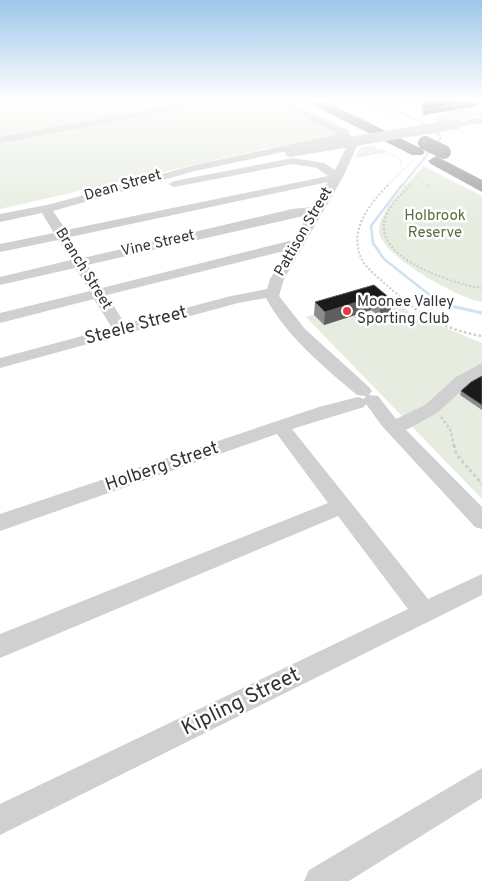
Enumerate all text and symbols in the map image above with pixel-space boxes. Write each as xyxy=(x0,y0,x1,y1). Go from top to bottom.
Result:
street label: Dean Street xyxy=(82,166,164,206)
street label: Pattison Street xyxy=(271,184,337,280)
park label: Holbrook Reserve xyxy=(404,207,466,243)
street label: Branch Street xyxy=(50,225,116,313)
street label: Vine Street xyxy=(119,226,197,262)
place label: Moonee Valley Sporting Club xyxy=(357,293,454,329)
street label: Steele Street xyxy=(82,301,190,351)
marker: Moonee Valley Sporting Club xyxy=(341,305,353,317)
street label: Holberg Street xyxy=(102,437,222,497)
street label: Kipling Street xyxy=(177,662,305,742)

